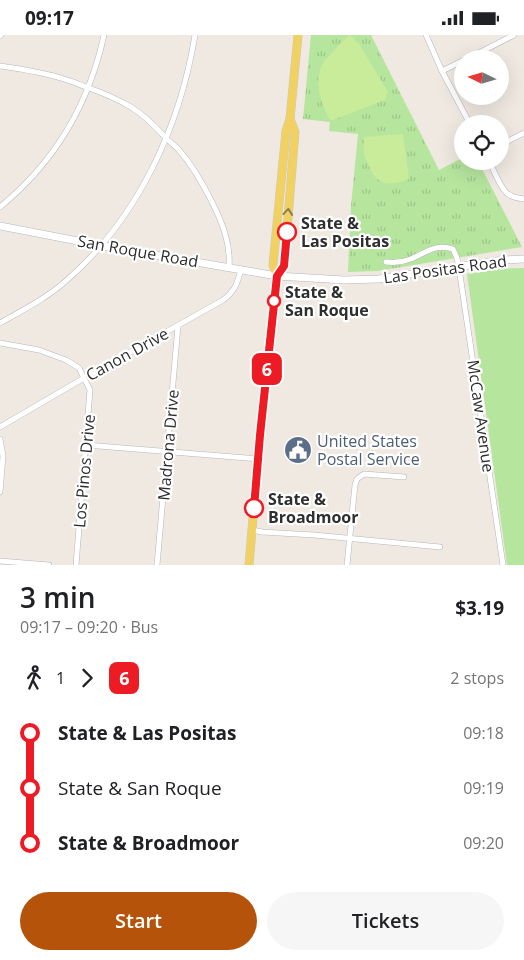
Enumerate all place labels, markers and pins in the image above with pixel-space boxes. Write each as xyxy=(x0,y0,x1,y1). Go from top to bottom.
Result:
place label: State & Las Positas xyxy=(301,212,389,252)
marker: State & Las Positas xyxy=(277,222,297,242)
place label: State & San Roque xyxy=(285,281,369,321)
marker: State & San Roque xyxy=(267,294,281,308)
place label: United States Postal Service xyxy=(317,430,420,470)
public building icon: United States Postal Service xyxy=(283,435,313,465)
place label: State & Broadmoor xyxy=(268,488,359,528)
marker: State & Broadmoor xyxy=(244,498,264,518)

